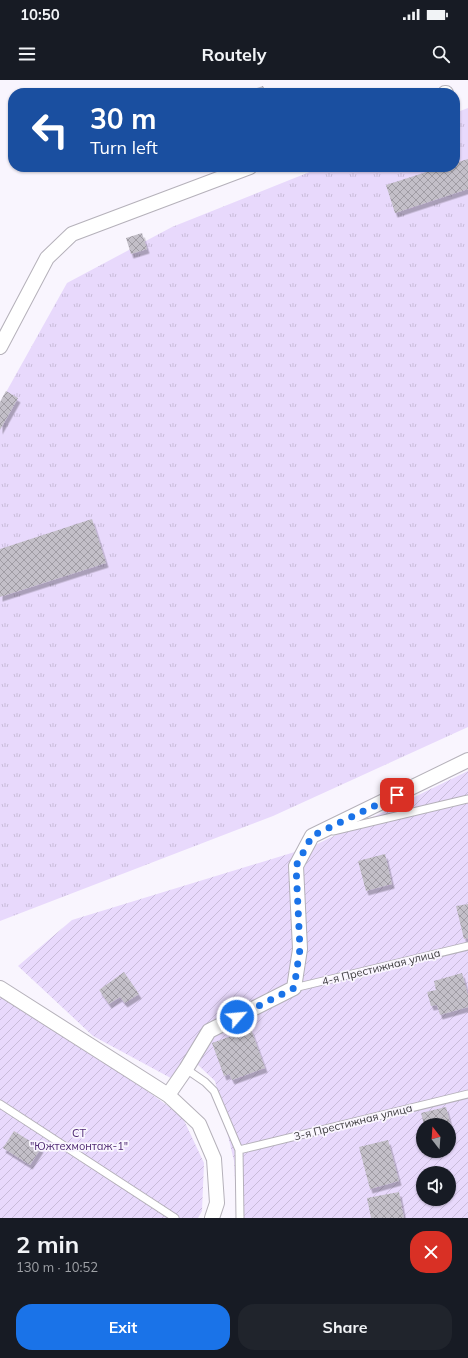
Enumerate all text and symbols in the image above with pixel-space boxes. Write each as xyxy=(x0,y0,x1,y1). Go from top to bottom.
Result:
text: 10:50 xyxy=(20,5,60,24)
icon: menu xyxy=(16,43,38,65)
text: Routely xyxy=(202,43,266,66)
icon: search xyxy=(430,43,452,65)
text: 30 m xyxy=(90,101,156,136)
icon: left xyxy=(24,104,76,156)
text: Turn left xyxy=(90,136,158,159)
pin xyxy=(380,778,414,812)
icon: arrive xyxy=(386,784,408,806)
street label: 4-я Престижная улица xyxy=(320,945,442,989)
position arrow xyxy=(216,996,258,1038)
street label: 3-я Престижная улица xyxy=(292,1100,414,1144)
north arrow xyxy=(416,1118,456,1158)
map controls xyxy=(416,1118,456,1206)
park label: СТ "Южтехмонтаж-1" xyxy=(30,1126,128,1153)
button: sound xyxy=(416,1166,456,1206)
text: 2 min xyxy=(16,1229,79,1259)
button: close xyxy=(410,1231,452,1273)
text: 130 m · 10:52 xyxy=(16,1259,98,1275)
button: Exit xyxy=(16,1304,230,1350)
button: Share xyxy=(238,1304,452,1350)

